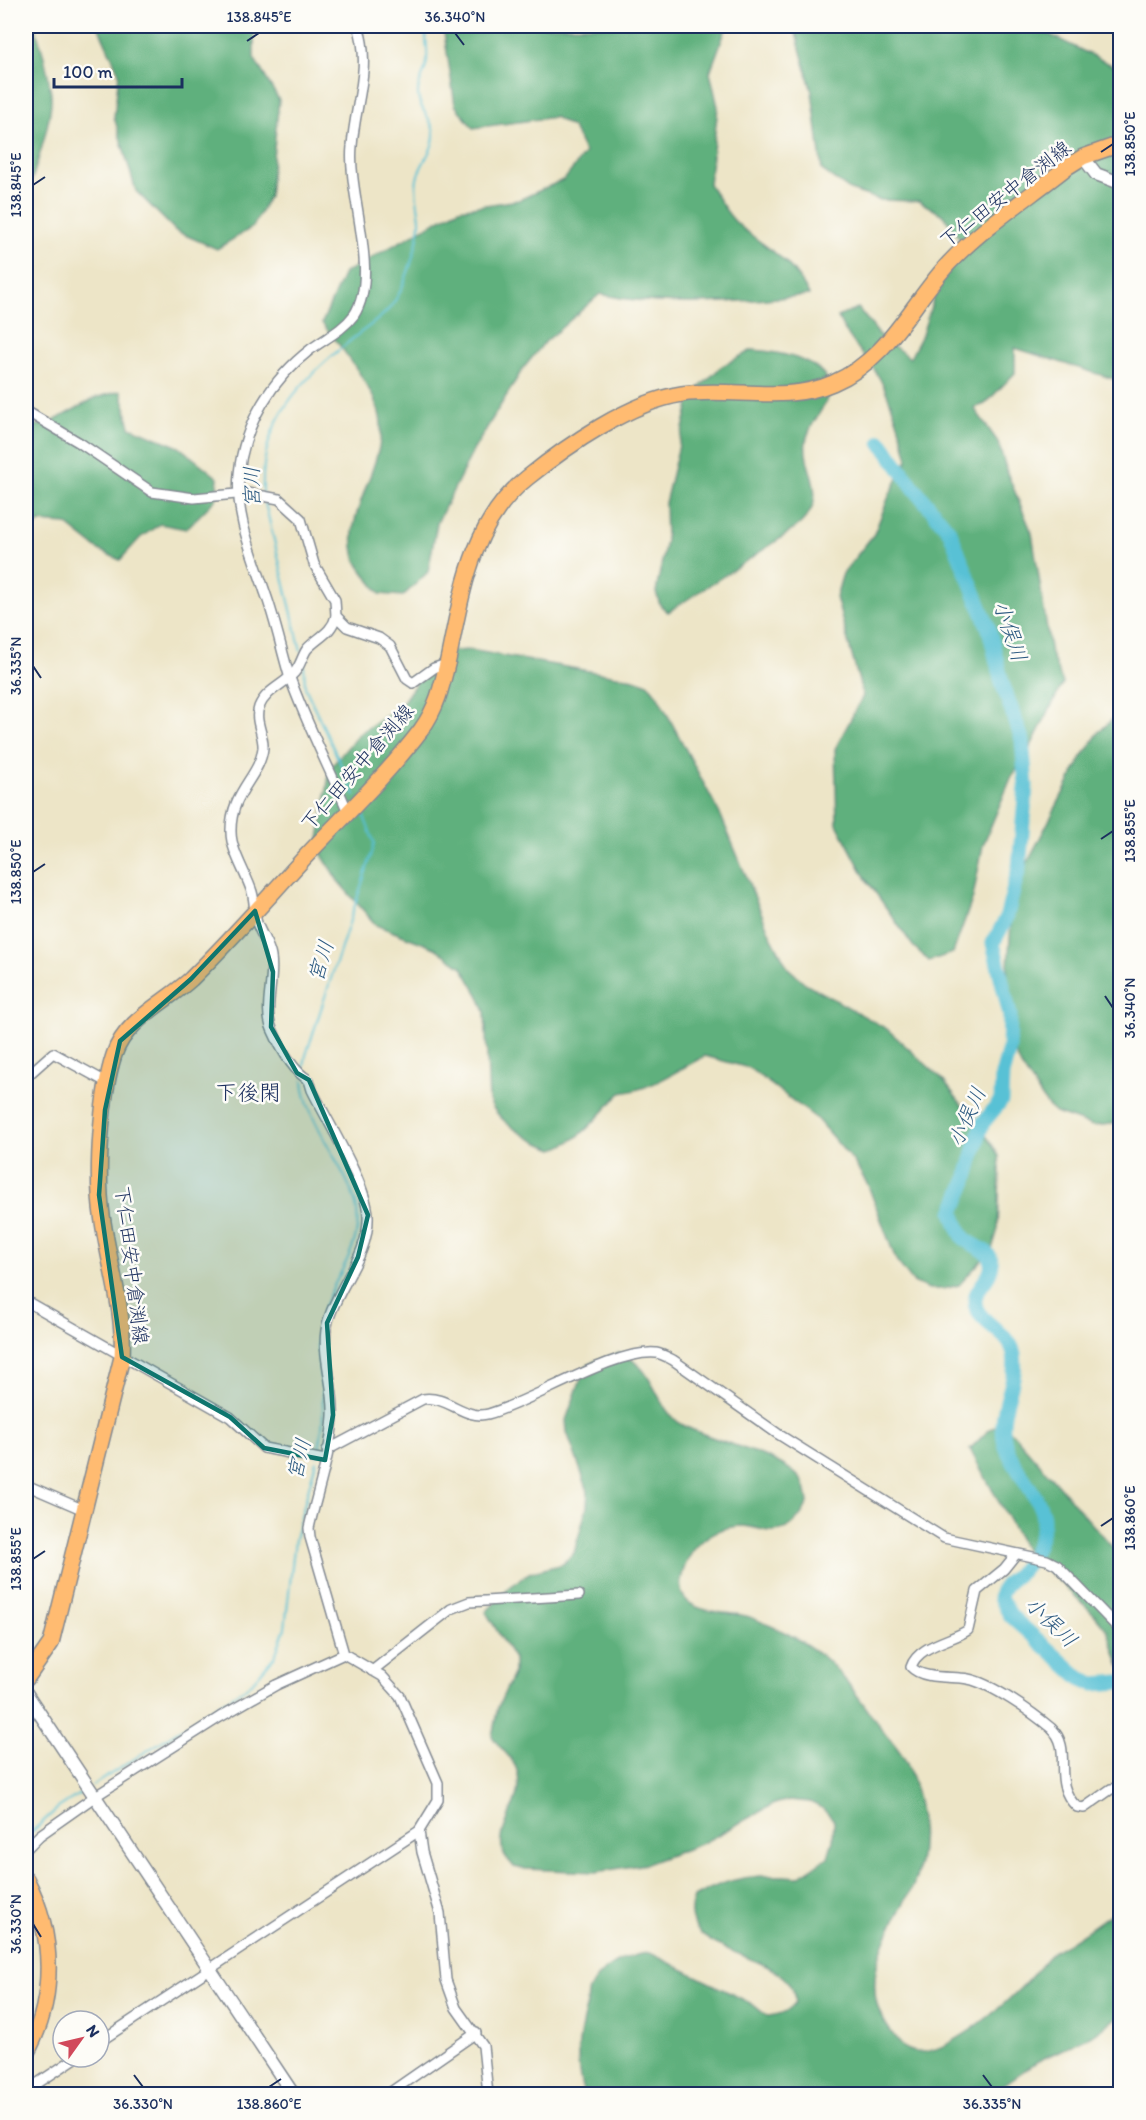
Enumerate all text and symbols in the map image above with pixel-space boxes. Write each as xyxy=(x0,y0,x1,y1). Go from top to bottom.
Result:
text: 138.845°E xyxy=(227,8,291,26)
text: 36.340°N xyxy=(425,8,485,26)
scale bar xyxy=(54,51,182,89)
text: 100 m xyxy=(63,61,113,83)
text: 138.850°E xyxy=(1121,111,1139,177)
street label: 下仁田安中倉渕線 xyxy=(935,135,1075,253)
text: 138.845°E xyxy=(7,153,25,217)
water label: 宮川 xyxy=(239,466,264,508)
water label: 小俣川 xyxy=(988,597,1033,665)
text: 36.335°N xyxy=(7,637,25,695)
street label: 下仁田安中倉渕線 xyxy=(295,699,419,835)
text: 138.855°E xyxy=(1121,799,1139,863)
text: 138.850°E xyxy=(7,839,25,905)
water label: 宮川 xyxy=(302,937,339,985)
text: 36.340°N xyxy=(1121,978,1139,1038)
district label: 下後閑 xyxy=(215,1079,281,1106)
water label: 小俣川 xyxy=(942,1083,991,1151)
street label: 下仁田安中倉渕線 xyxy=(110,1184,154,1346)
water label: 宮川 xyxy=(281,1435,316,1482)
text: 138.860°E xyxy=(1121,1485,1139,1551)
text: 138.855°E xyxy=(7,1527,25,1591)
water label: 小俣川 xyxy=(1020,1591,1083,1653)
text: 36.330°N xyxy=(7,1894,25,1954)
north arrow xyxy=(51,2009,111,2069)
text: N xyxy=(82,2021,104,2041)
text: 36.330°N xyxy=(113,2095,173,2113)
text: 138.860°E xyxy=(236,2095,302,2113)
text: 36.335°N xyxy=(963,2095,1021,2113)

